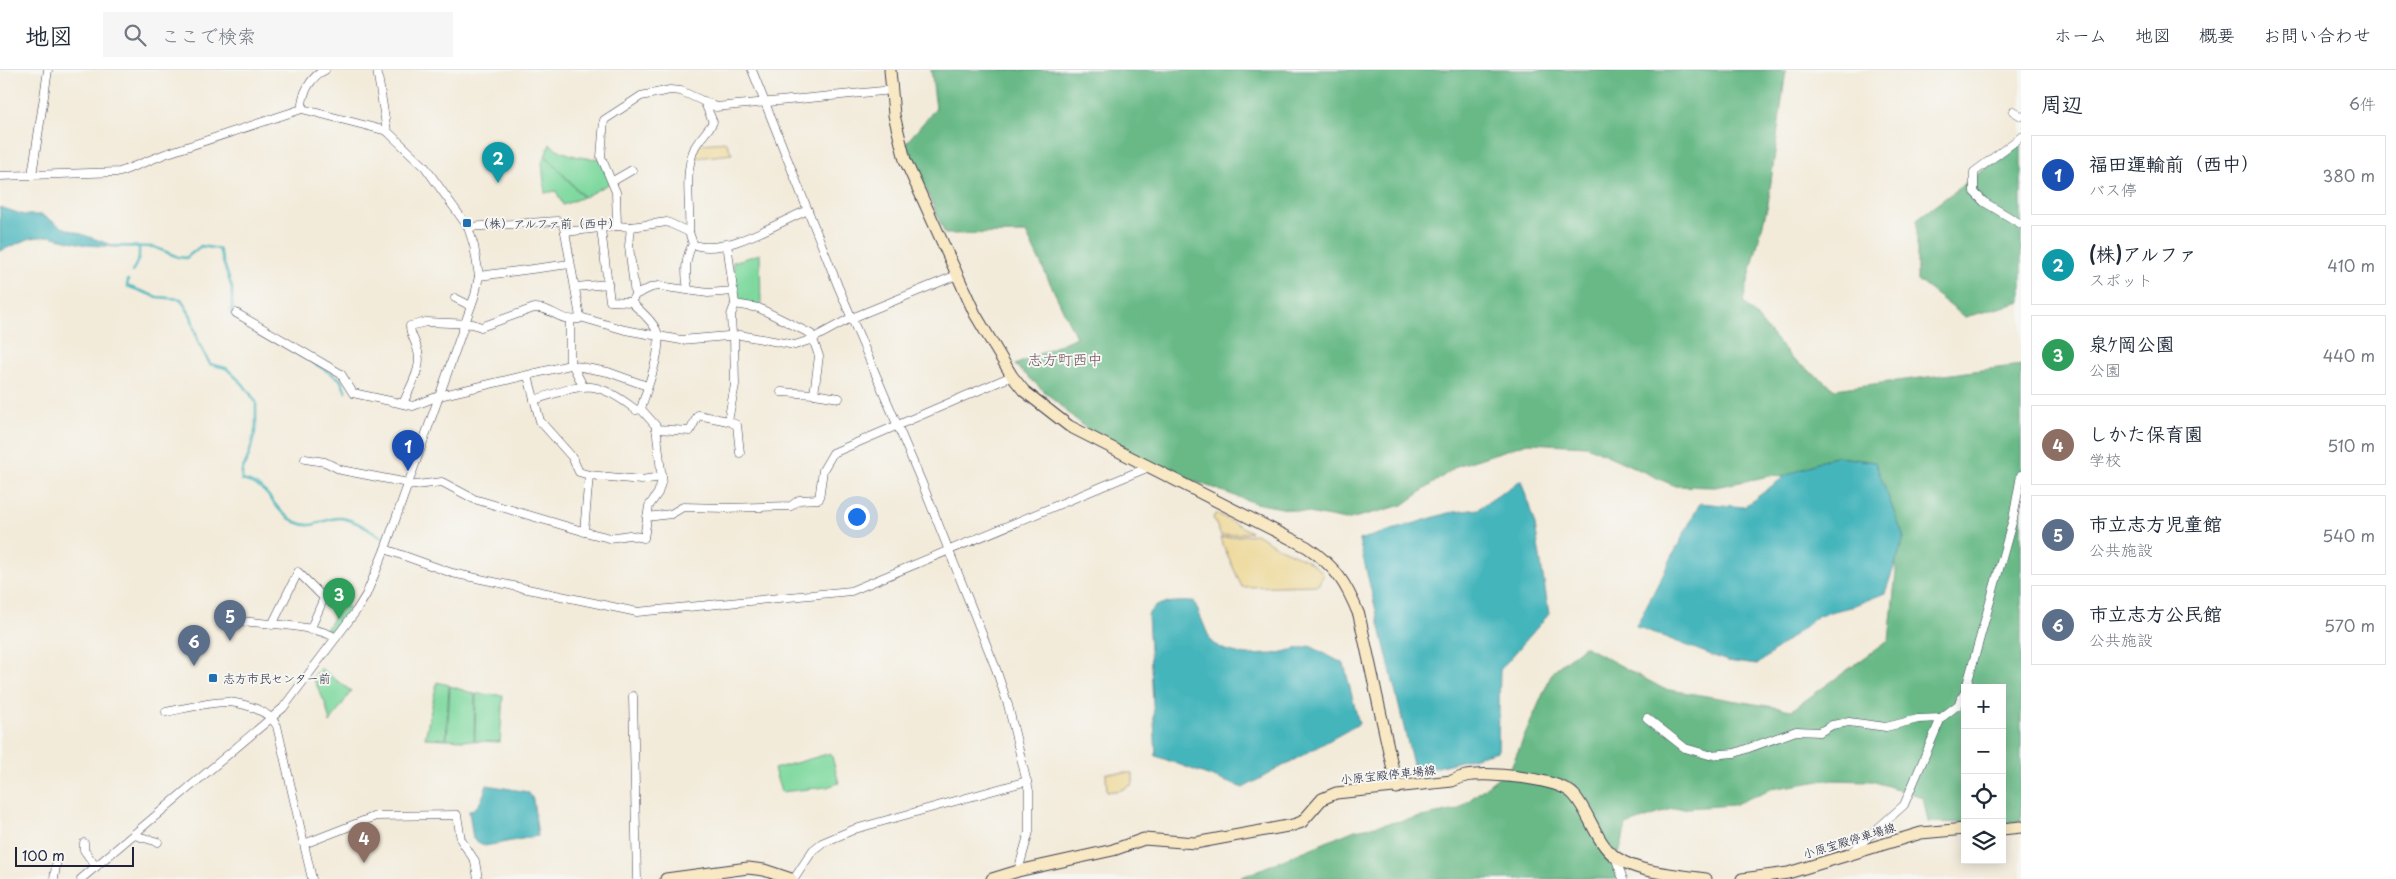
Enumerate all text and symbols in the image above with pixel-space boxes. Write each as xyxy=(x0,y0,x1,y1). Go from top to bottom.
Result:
search box xyxy=(103,12,453,57)
text: 地図 xyxy=(25,17,73,53)
icon: search xyxy=(121,21,149,49)
text: ここで検索 xyxy=(161,21,256,49)
text: ホーム xyxy=(2054,21,2107,48)
text: 地図 xyxy=(2135,21,2171,48)
text: 概要 xyxy=(2199,21,2235,48)
text: お問い合わせ xyxy=(2263,21,2371,48)
text: 周辺 xyxy=(2041,87,2083,119)
text: 6件 xyxy=(2349,91,2376,115)
pin: 2 xyxy=(482,142,514,183)
text: 福田運輸前（西中） xyxy=(2089,149,2260,177)
text: 1 xyxy=(2054,163,2062,187)
text: 380 m xyxy=(2323,163,2375,187)
text: バス停 xyxy=(2089,177,2137,201)
place label: （株）アルファ前（西中） xyxy=(477,214,620,232)
marker: （株）アルファ前（西中） xyxy=(461,217,473,229)
text: (株)アルファ xyxy=(2089,239,2197,267)
text: 2 xyxy=(2052,253,2064,277)
text: 410 m xyxy=(2327,253,2375,277)
text: スポット xyxy=(2089,267,2153,291)
text: 泉ｹ岡公園 xyxy=(2089,329,2175,357)
text: 3 xyxy=(2053,343,2063,367)
text: 440 m xyxy=(2323,343,2375,367)
district label: 志方町西中 xyxy=(1027,347,1103,370)
text: 公園 xyxy=(2089,357,2121,381)
text: しかた保育園 xyxy=(2089,419,2203,447)
pin: 1 xyxy=(392,430,424,471)
text: 4 xyxy=(2053,433,2063,457)
text: 510 m xyxy=(2327,433,2375,457)
text: 学校 xyxy=(2089,447,2121,471)
your location xyxy=(844,504,870,530)
text: 市立志方児童館 xyxy=(2089,509,2222,537)
text: 5 xyxy=(2053,523,2063,547)
text: 540 m xyxy=(2322,523,2375,547)
text: 公共施設 xyxy=(2089,537,2153,561)
pin: 3 xyxy=(323,578,355,619)
text: 市立志方公民館 xyxy=(2089,599,2222,627)
pin: 5 xyxy=(214,600,246,641)
text: 6 xyxy=(2052,613,2064,637)
text: 570 m xyxy=(2324,613,2375,637)
pin: 6 xyxy=(178,625,210,666)
text: 公共施設 xyxy=(2089,627,2153,651)
place label: 志方市民センター前 xyxy=(223,669,331,687)
marker: 志方市民センター前 xyxy=(207,672,219,684)
map controls xyxy=(1961,684,2006,864)
button: + xyxy=(1961,684,2006,729)
button: − xyxy=(1961,729,2006,774)
street label: 小原宝殿停車場線 xyxy=(1339,760,1437,788)
button: locate xyxy=(1961,774,2006,819)
street label: 小原宝殿停車場線 xyxy=(1800,817,1898,863)
button: layers xyxy=(1961,819,2006,864)
pin: 4 xyxy=(348,822,380,863)
scale bar xyxy=(15,844,134,867)
text: 100 m xyxy=(22,845,65,866)

